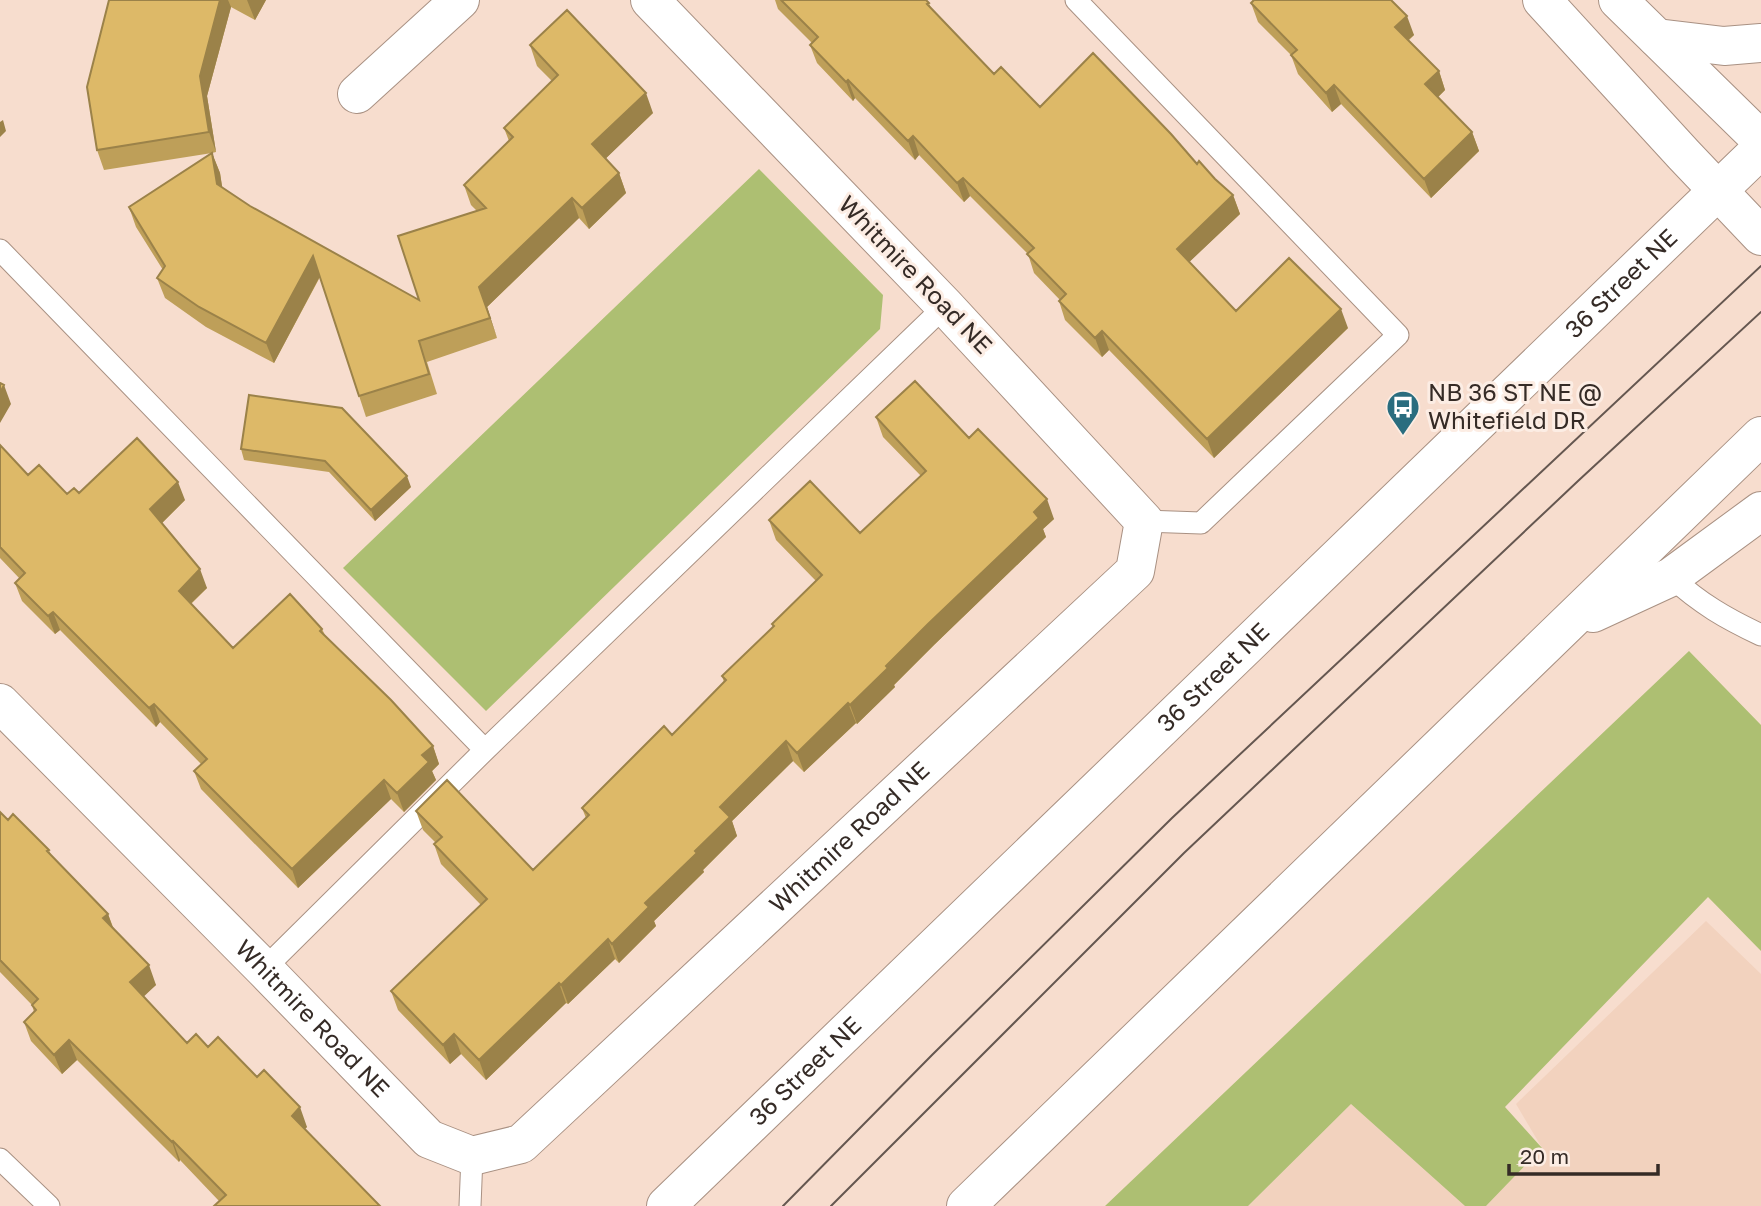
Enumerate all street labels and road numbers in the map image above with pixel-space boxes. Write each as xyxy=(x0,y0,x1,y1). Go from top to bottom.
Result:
street label: Whitmire Road NE xyxy=(833,189,999,359)
street label: 36 Street NE xyxy=(1558,222,1682,343)
street label: 36 Street NE xyxy=(1150,616,1275,737)
street label: Whitmire Road NE xyxy=(763,754,935,918)
street label: Whitmire Road NE xyxy=(230,933,396,1102)
street label: 36 Street NE xyxy=(742,1010,867,1131)

